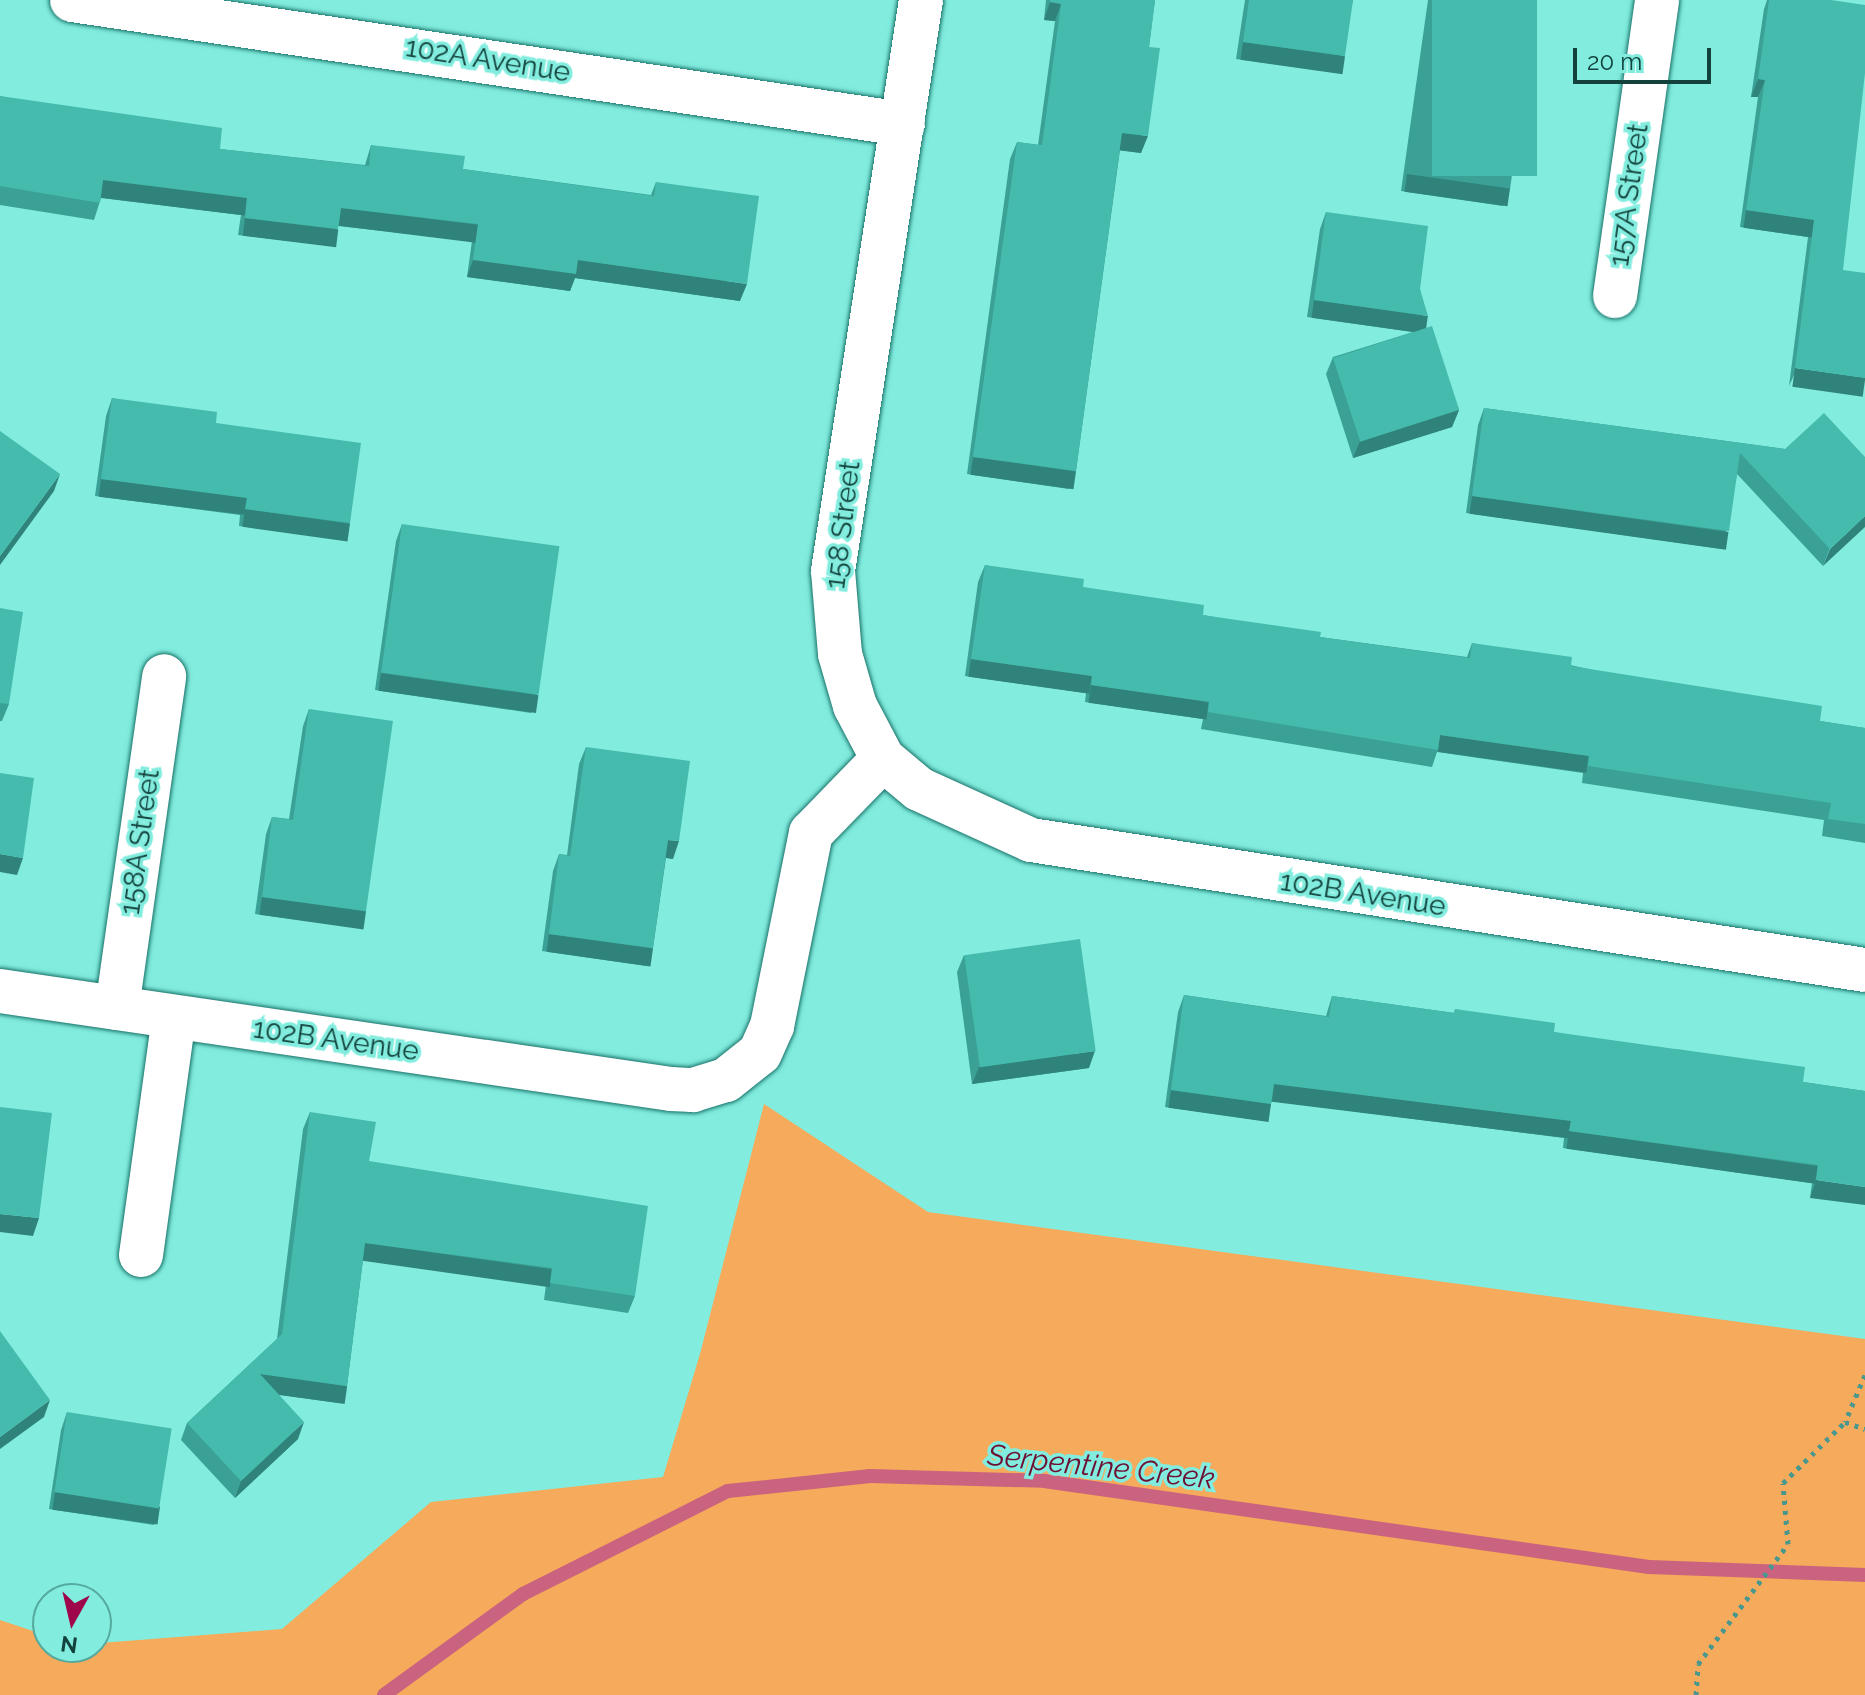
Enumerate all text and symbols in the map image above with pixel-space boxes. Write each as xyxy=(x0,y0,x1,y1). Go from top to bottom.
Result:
street label: 102A Avenue xyxy=(402,30,574,90)
scale bar xyxy=(1577,32,1715,82)
text: 20 m xyxy=(1587,47,1642,76)
street label: 157A Street xyxy=(1602,121,1656,269)
street label: 158 Street xyxy=(818,459,868,591)
street label: 158A Street xyxy=(113,767,167,917)
street label: 102B Avenue xyxy=(1278,864,1448,924)
street label: 102B Avenue xyxy=(251,1012,421,1068)
water label: Serpentine Creek xyxy=(986,1437,1216,1497)
north arrow xyxy=(32,1583,112,1663)
text: N xyxy=(59,1631,79,1659)

